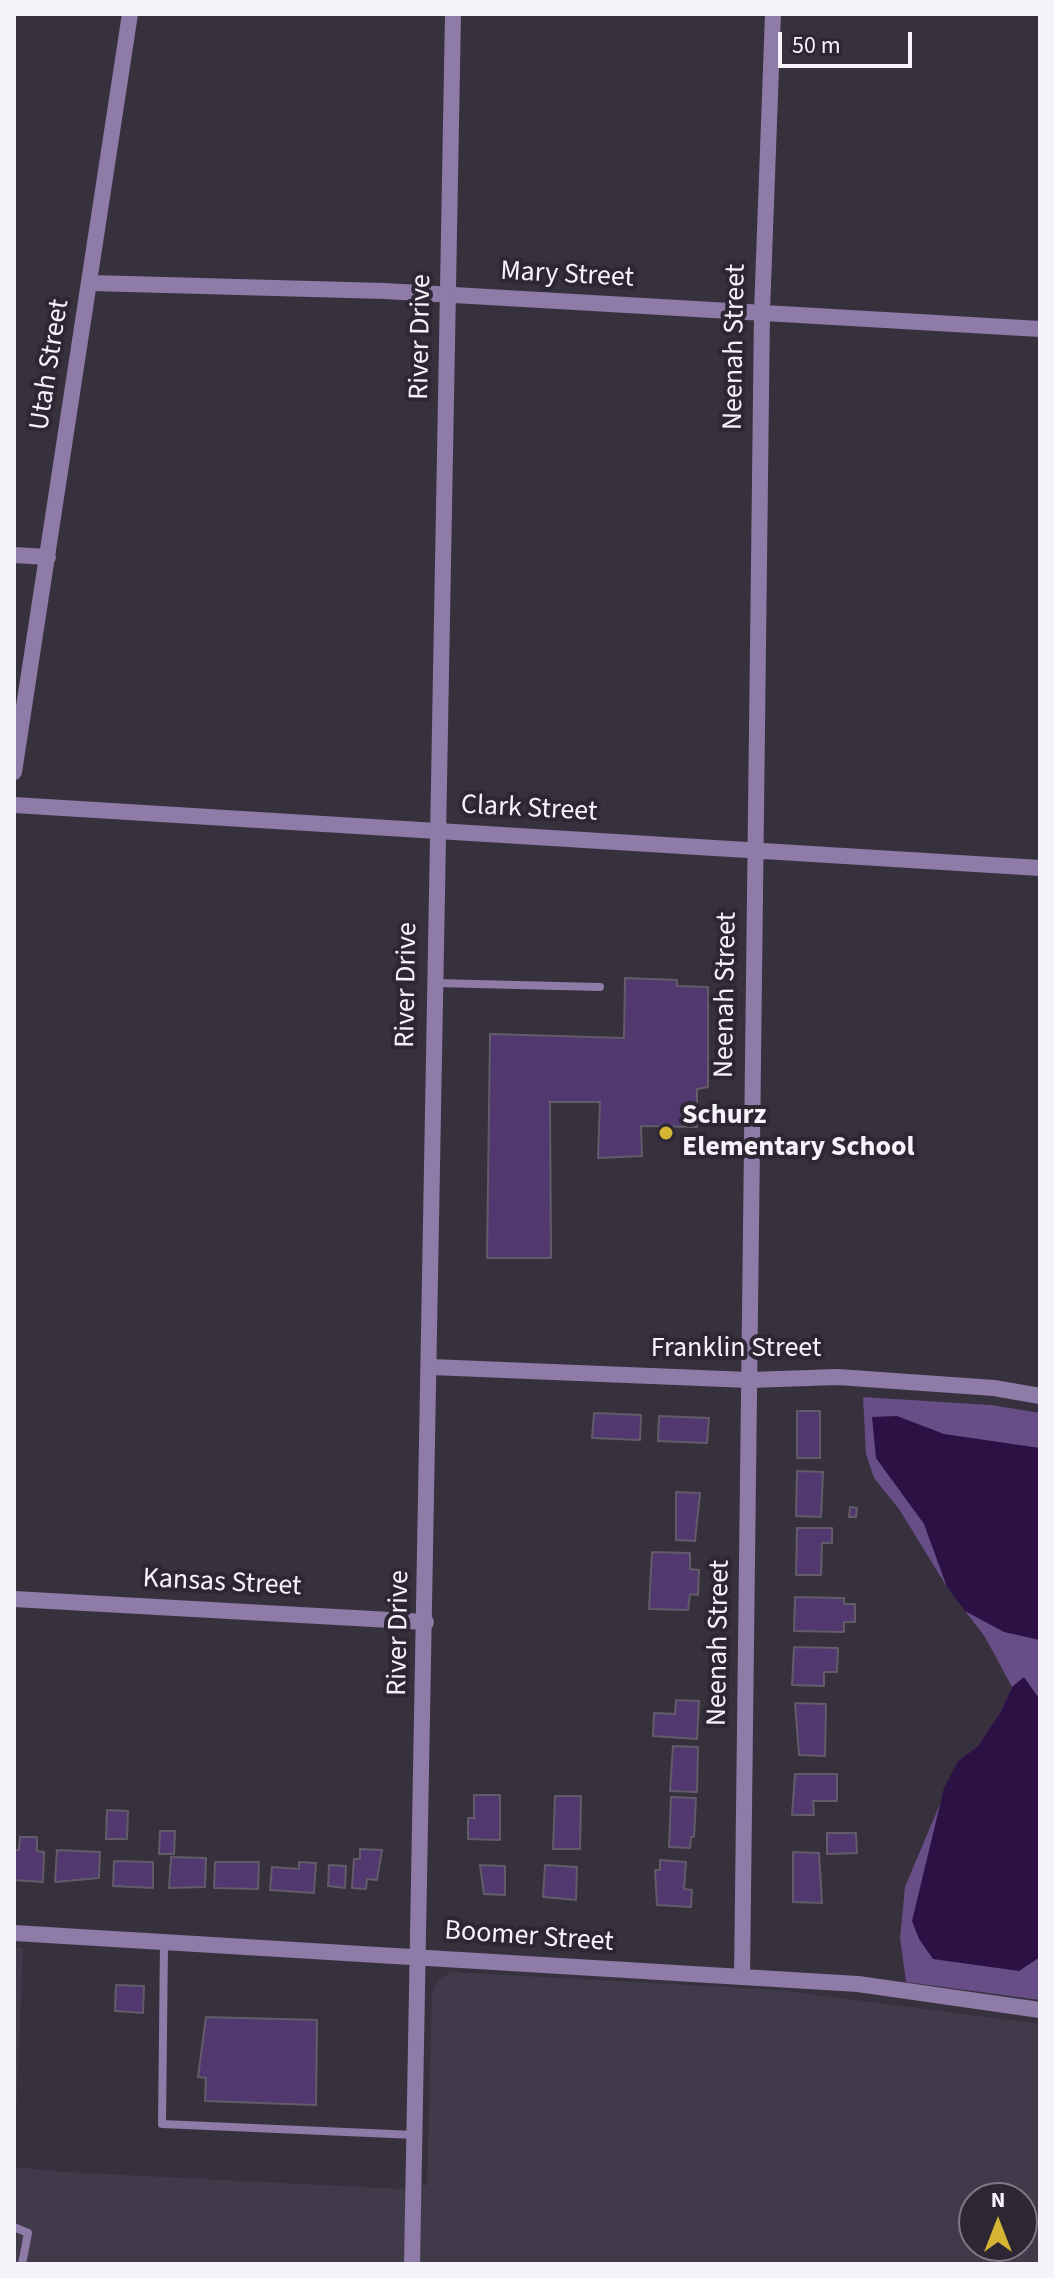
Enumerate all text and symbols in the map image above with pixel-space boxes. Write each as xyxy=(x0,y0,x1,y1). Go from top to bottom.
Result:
scale bar xyxy=(782,16,916,66)
text: 50 m xyxy=(792,28,841,63)
street label: Mary Street xyxy=(499,256,635,296)
street label: Neenah Street xyxy=(718,264,754,430)
street label: River Drive xyxy=(404,274,440,400)
street label: Utah Street xyxy=(24,297,78,433)
street label: Clark Street xyxy=(460,790,598,830)
street label: Neenah Street xyxy=(709,912,745,1078)
street label: River Drive xyxy=(390,922,426,1048)
place label: Schurz Elementary School xyxy=(682,1100,915,1166)
marker: Schurz Elementary School xyxy=(657,1124,675,1142)
street label: Franklin Street xyxy=(651,1333,821,1367)
street label: Neenah Street xyxy=(702,1560,738,1726)
street label: Kansas Street xyxy=(142,1563,302,1605)
street label: River Drive xyxy=(382,1570,418,1696)
street label: Boomer Street xyxy=(443,1915,615,1961)
north arrow xyxy=(958,2182,1038,2262)
text: N xyxy=(991,2184,1005,2216)

